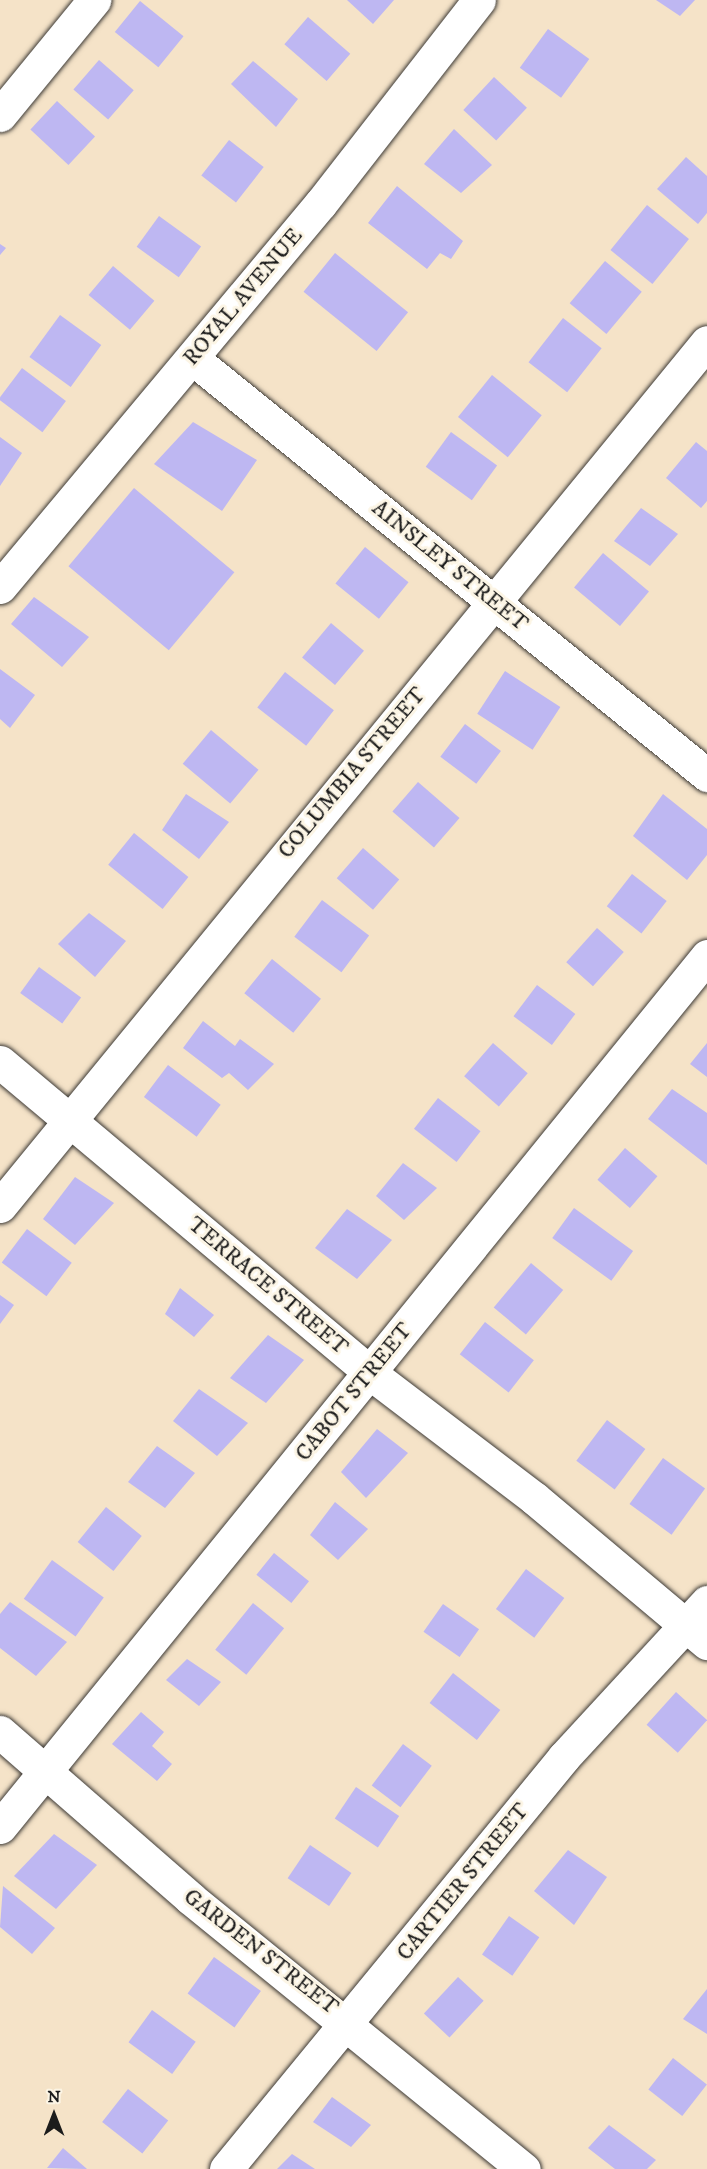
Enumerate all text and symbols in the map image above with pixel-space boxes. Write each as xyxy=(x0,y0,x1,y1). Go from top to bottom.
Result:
street label: ROYAL AVENUE xyxy=(178,223,308,371)
street label: AINSLEY STREET xyxy=(367,495,533,637)
street label: COLUMBIA STREET xyxy=(273,682,431,864)
street label: TERRACE STREET xyxy=(183,1211,353,1361)
street label: CABOT STREET xyxy=(290,1318,418,1466)
street label: CARTIER STREET xyxy=(392,1798,534,1966)
street label: GARDEN STREET xyxy=(178,1883,344,2021)
north arrow xyxy=(24,2085,84,2145)
text: N xyxy=(47,2087,61,2107)

